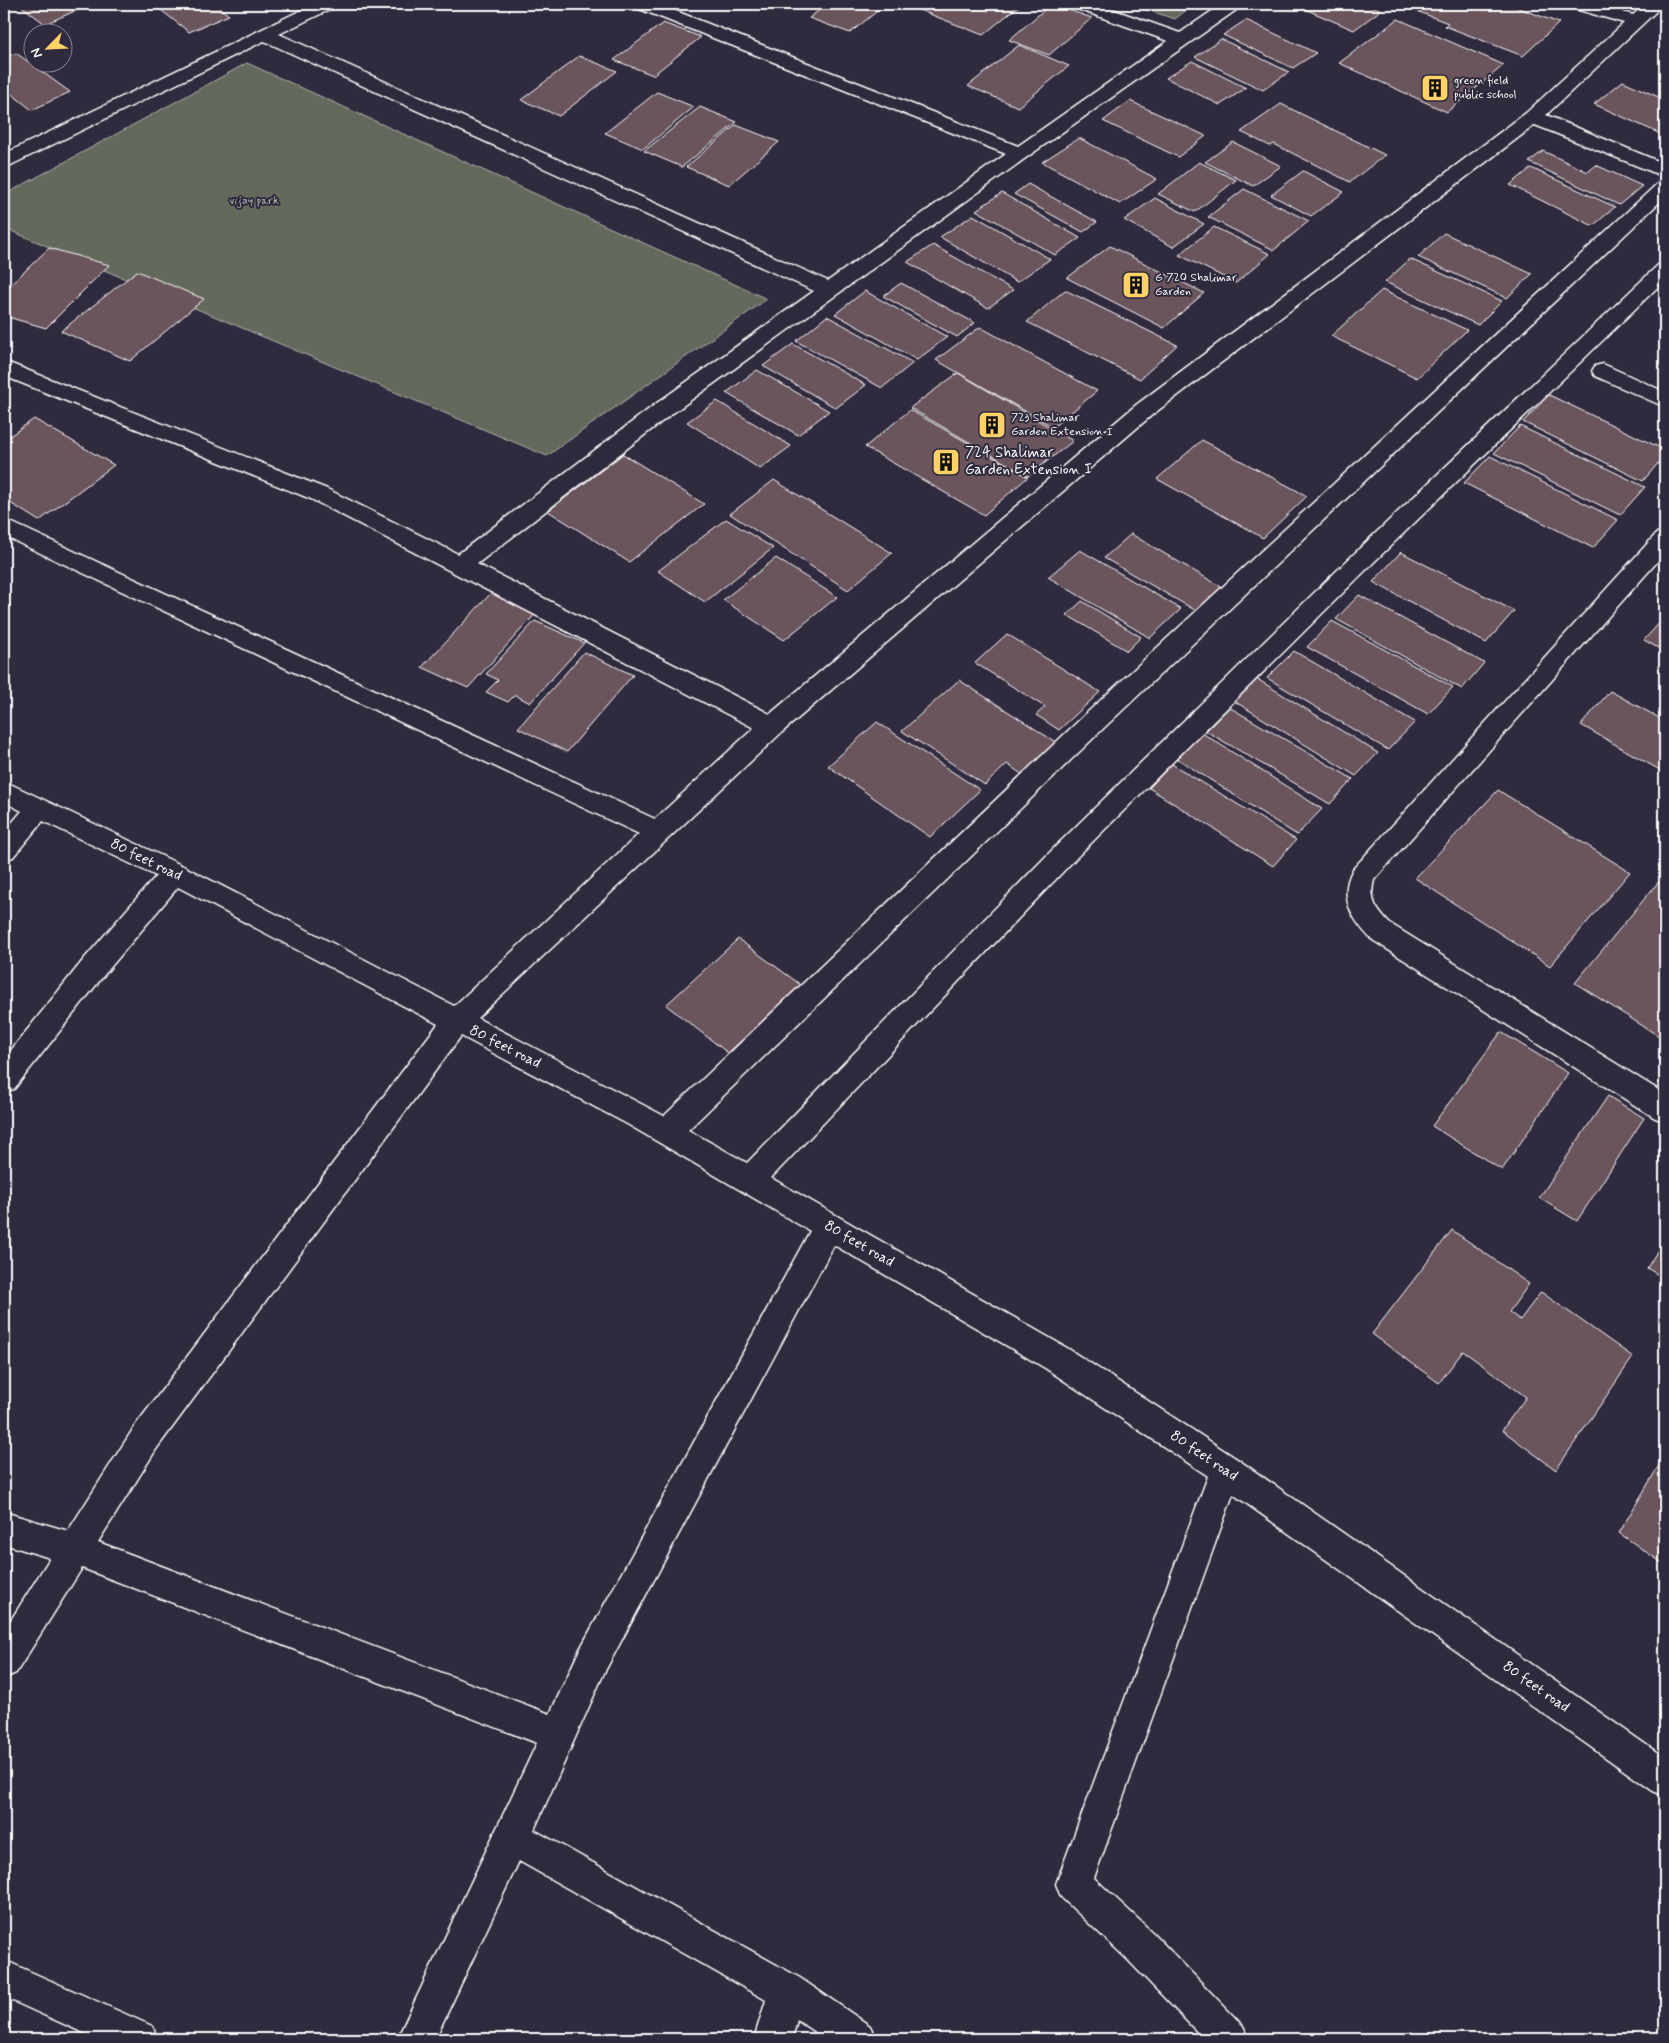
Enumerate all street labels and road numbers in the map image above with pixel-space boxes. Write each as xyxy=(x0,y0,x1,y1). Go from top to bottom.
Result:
street label: 80 feet road xyxy=(107,834,185,886)
street label: 80 feet road xyxy=(466,1020,544,1074)
street label: 80 feet road xyxy=(820,1216,898,1272)
street label: 80 feet road xyxy=(1166,1426,1242,1486)
street label: 80 feet road xyxy=(1498,1657,1574,1718)

